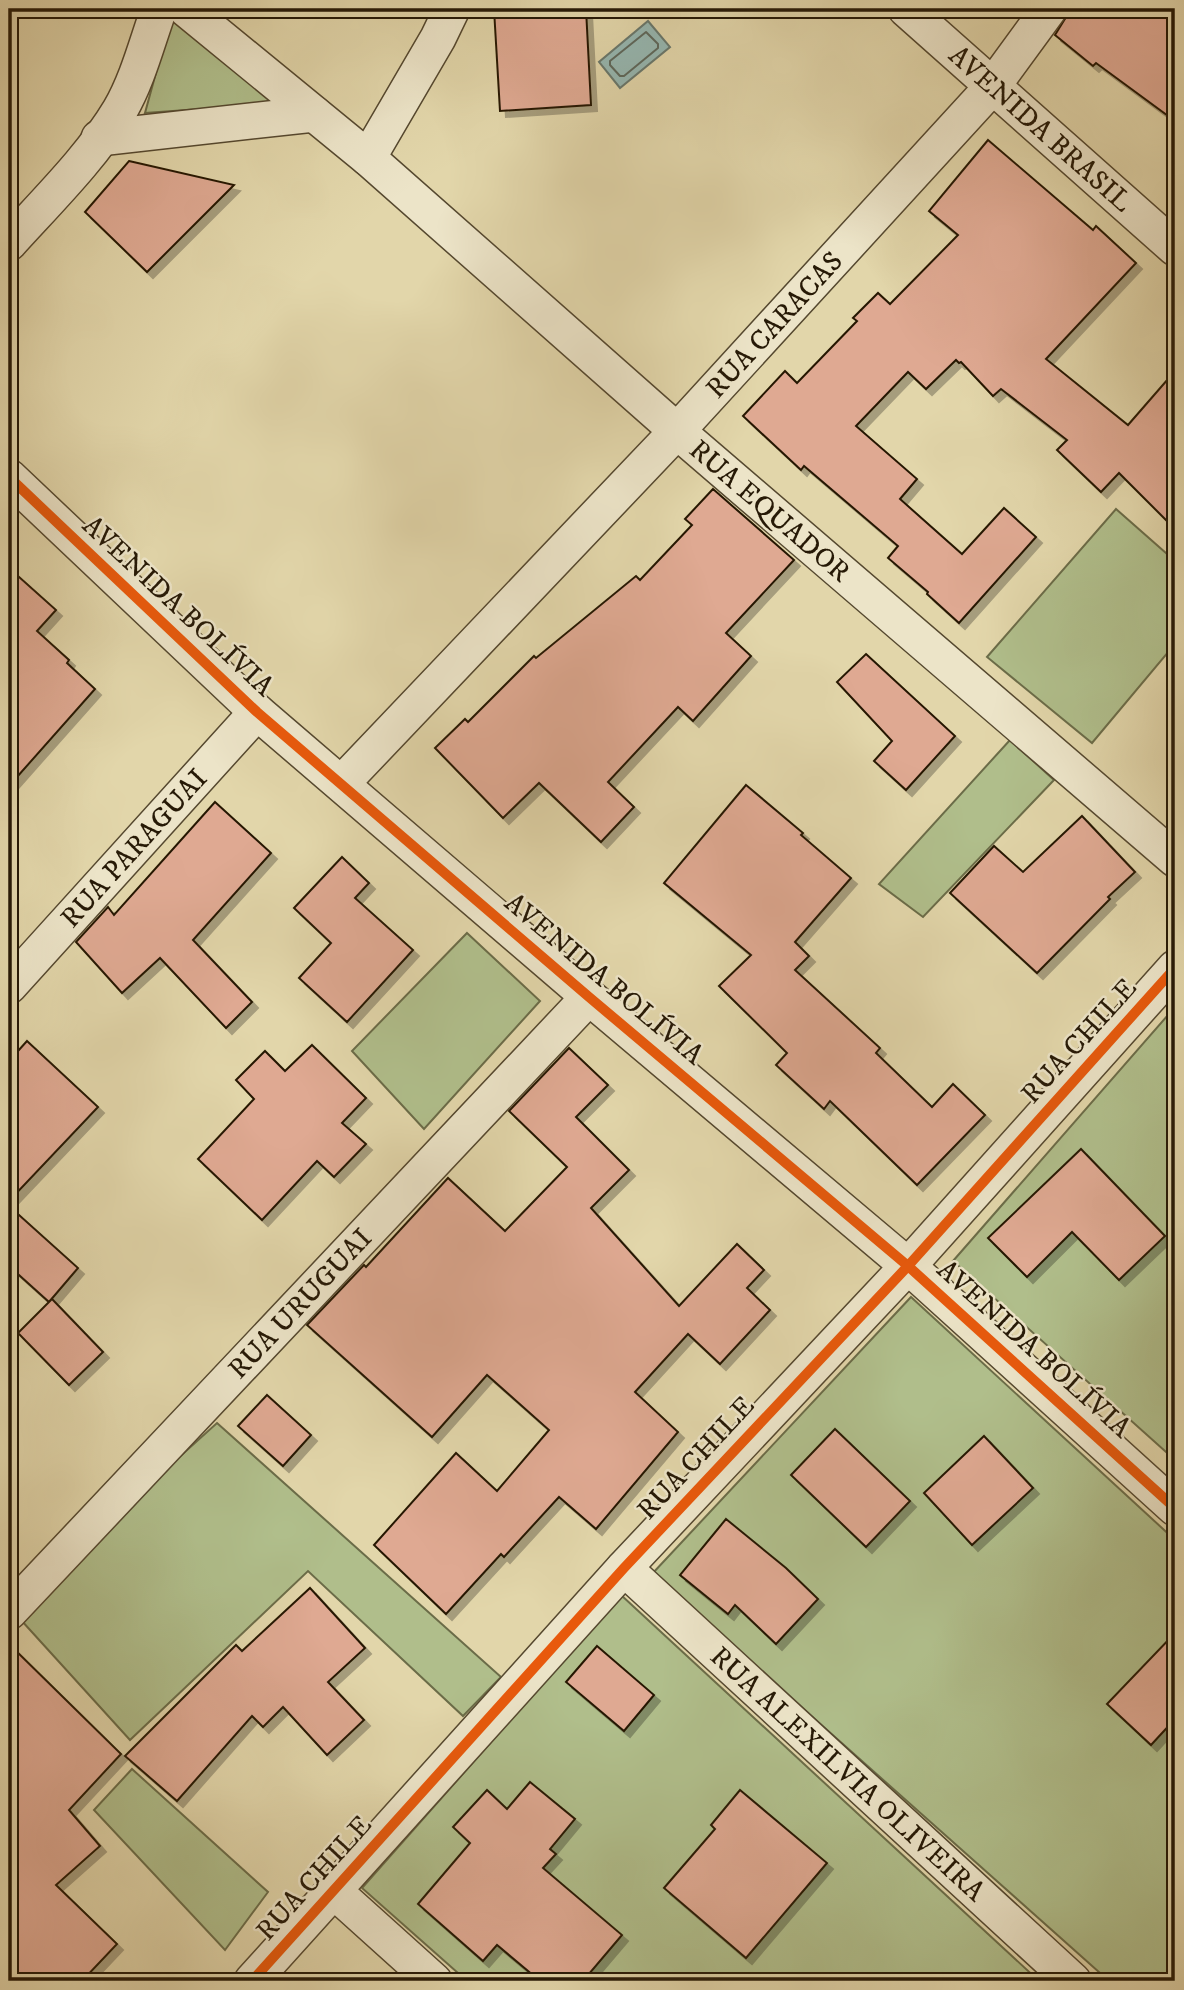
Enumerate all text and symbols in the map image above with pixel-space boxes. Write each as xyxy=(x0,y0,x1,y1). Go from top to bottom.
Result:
street label: AVENIDA BRASIL xyxy=(941,38,1140,219)
street label: RUA CARACAS xyxy=(698,244,850,405)
street label: RUA EQUADOR xyxy=(682,432,858,590)
street label: AVENIDA BOLÍVIA xyxy=(75,507,283,705)
street label: RUA PARAGUAI xyxy=(53,761,215,935)
street label: AVENIDA BOLÍVIA xyxy=(497,885,712,1073)
street label: RUA CHILE xyxy=(1014,971,1144,1111)
street label: RUA URUGUAI xyxy=(221,1221,379,1386)
street label: AVENIDA BOLÍVIA xyxy=(930,1252,1140,1446)
street label: RUA CHILE xyxy=(630,1389,762,1527)
street label: RUA ALEXILVIA OLIVEIRA xyxy=(703,1639,993,1910)
street label: RUA CHILE xyxy=(249,1808,379,1948)

